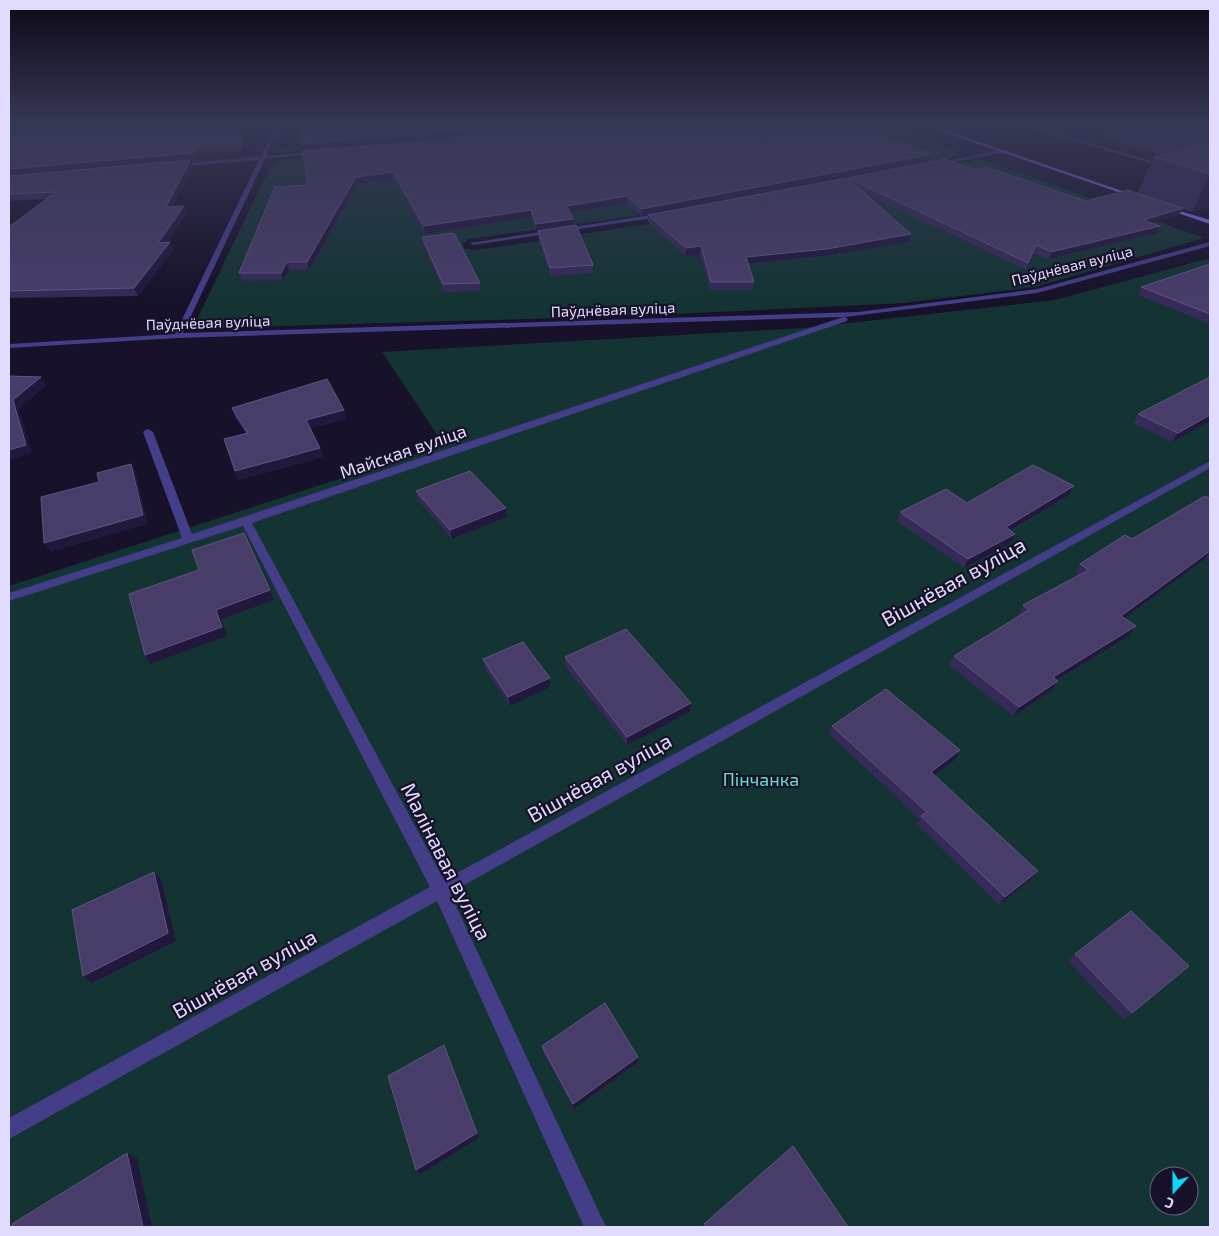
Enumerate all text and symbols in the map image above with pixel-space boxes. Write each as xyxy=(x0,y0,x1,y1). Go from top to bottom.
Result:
street label: Паўднёвая вуліца xyxy=(1009,241,1135,290)
street label: Паўднёвая вуліца xyxy=(550,298,676,321)
street label: Паўднёвая вуліца xyxy=(145,311,271,334)
street label: Майская вуліца xyxy=(337,419,469,483)
street label: Вішнёвая вуліца xyxy=(876,531,1030,632)
street label: Вішнёвая вуліца xyxy=(522,727,676,828)
park label: Пінчанка xyxy=(723,768,799,790)
street label: Малінавая вуліца xyxy=(396,778,497,944)
street label: Вішнёвая вуліца xyxy=(167,923,321,1024)
north arrow xyxy=(1149,1166,1199,1216)
text: С xyxy=(1162,1194,1176,1213)

